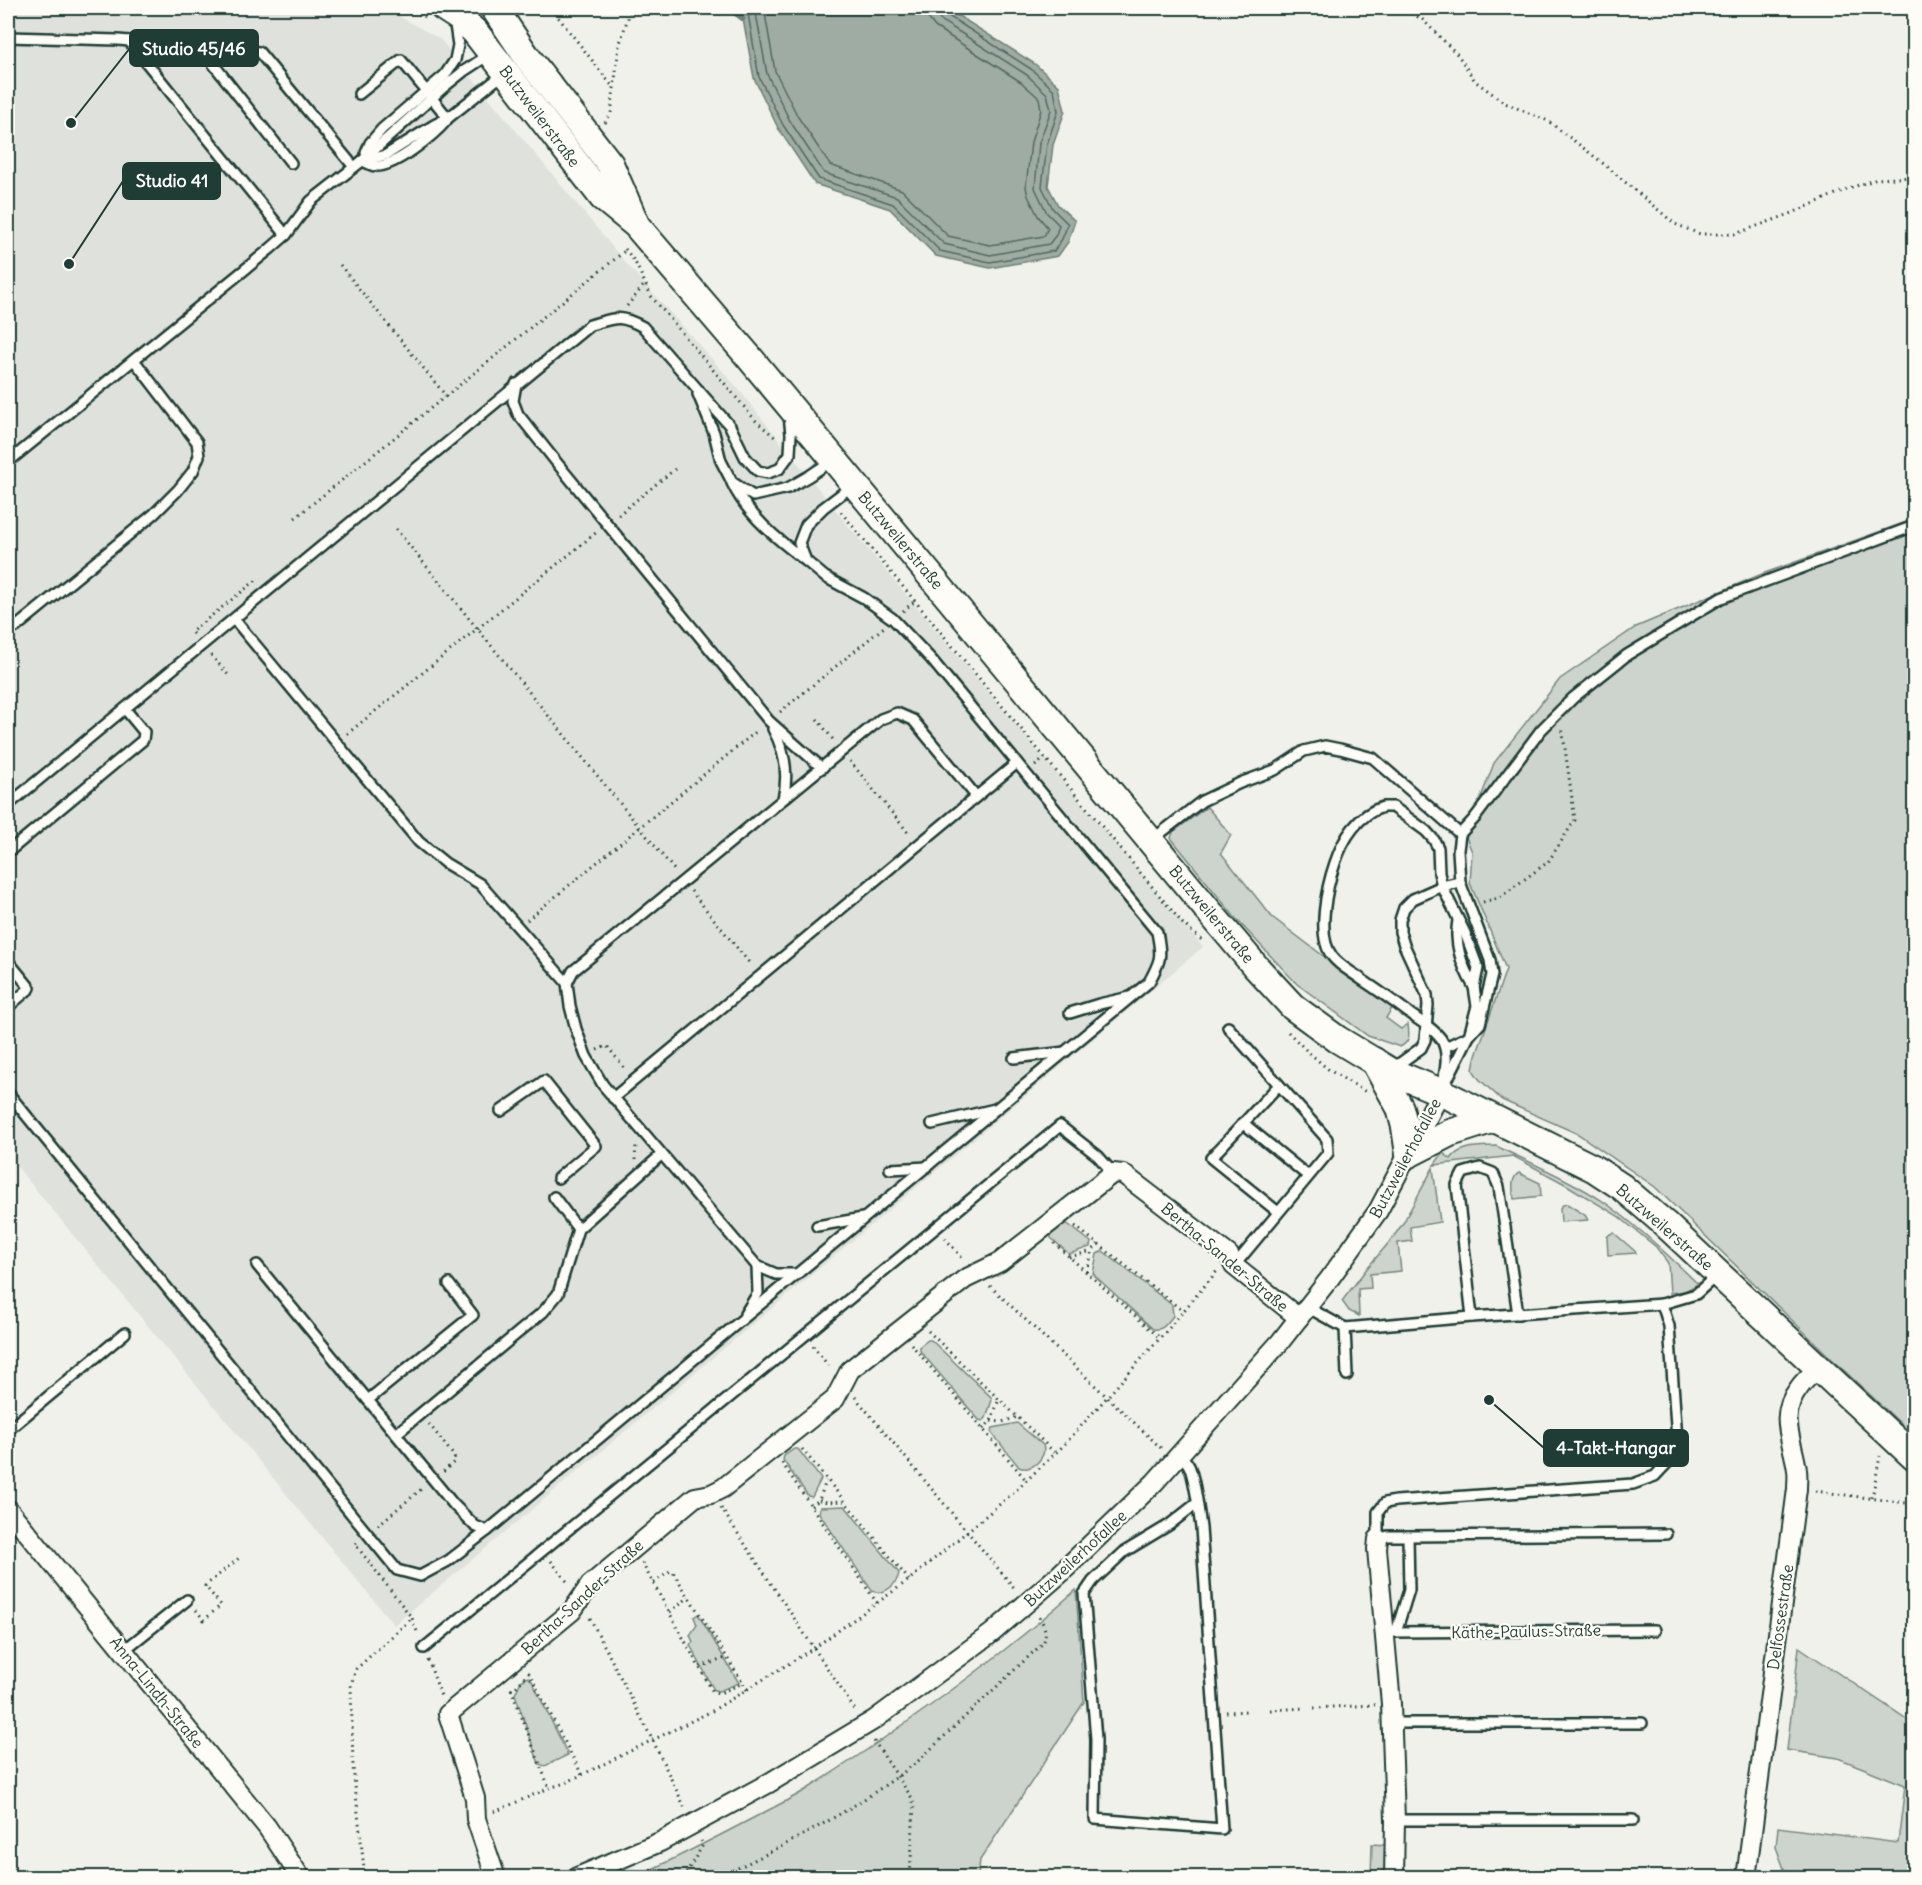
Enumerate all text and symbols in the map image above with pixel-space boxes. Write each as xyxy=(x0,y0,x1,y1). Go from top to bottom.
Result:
callout: Studio 45/46 xyxy=(130,30,258,66)
text: Studio 45/46 xyxy=(142,37,246,60)
street label: Butzweilerstraße xyxy=(495,61,585,171)
callout: Studio 41 xyxy=(123,163,220,199)
text: Studio 41 xyxy=(136,169,208,192)
street label: Butzweilerstraße xyxy=(854,487,948,593)
street label: Butzweilerstraße xyxy=(1165,861,1259,967)
street label: Butzweilerhofallee xyxy=(1365,1095,1445,1221)
street label: Butzweilerstraße xyxy=(1612,1179,1718,1275)
street label: Bertha-Sander-Straße xyxy=(1157,1198,1293,1316)
callout: 4-Takt-Hangar xyxy=(1544,1430,1688,1466)
text: 4-Takt-Hangar xyxy=(1556,1436,1676,1459)
street label: Butzweilerhofallee xyxy=(1020,1505,1130,1611)
street label: Bertha-Sander-Straße xyxy=(517,1535,647,1659)
street label: Delfossestraße xyxy=(1763,1563,1797,1671)
street label: Käthe-Paulus-Straße xyxy=(1451,1620,1601,1642)
street label: Anna-Lindh-Straße xyxy=(106,1632,208,1752)

